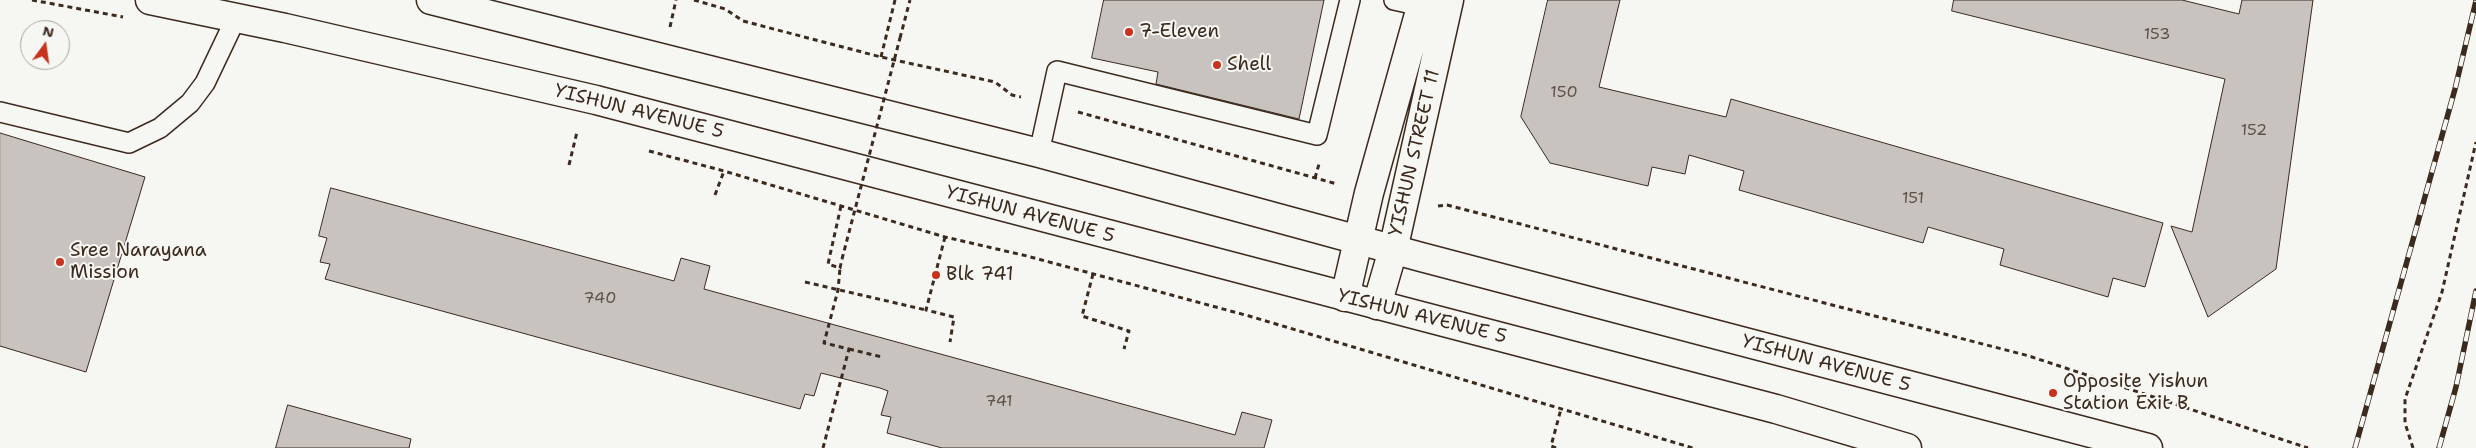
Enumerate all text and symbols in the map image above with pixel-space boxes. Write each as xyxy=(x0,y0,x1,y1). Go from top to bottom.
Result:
north arrow xyxy=(20,20,70,70)
text: N xyxy=(41,21,56,41)
place label: 7-Eleven xyxy=(1139,21,1219,43)
house number: 153 xyxy=(2144,25,2170,45)
marker: 7-Eleven xyxy=(1123,26,1135,38)
place label: Shell xyxy=(1227,54,1271,76)
marker: Shell xyxy=(1211,59,1223,71)
street label: YISHUN STREET 11 xyxy=(1385,67,1445,239)
street label: YISHUN AVENUE 5 xyxy=(552,80,726,144)
house number: 150 xyxy=(1550,83,1578,103)
house number: 152 xyxy=(2241,121,2267,141)
street label: YISHUN AVENUE 5 xyxy=(943,181,1117,249)
house number: 151 xyxy=(1902,189,1924,209)
place label: Sree Narayana Mission xyxy=(70,240,207,284)
marker: Sree Narayana Mission xyxy=(54,256,66,268)
place label: Blk 741 xyxy=(946,264,1014,286)
marker: Blk 741 xyxy=(930,269,942,281)
street label: YISHUN AVENUE 5 xyxy=(1335,285,1509,349)
house number: 740 xyxy=(584,289,616,309)
street label: YISHUN AVENUE 5 xyxy=(1739,330,1913,398)
place label: Opposite Yishun Station Exit B xyxy=(2063,371,2208,415)
marker: Opposite Yishun Station Exit B xyxy=(2047,387,2059,399)
house number: 741 xyxy=(985,392,1013,412)

